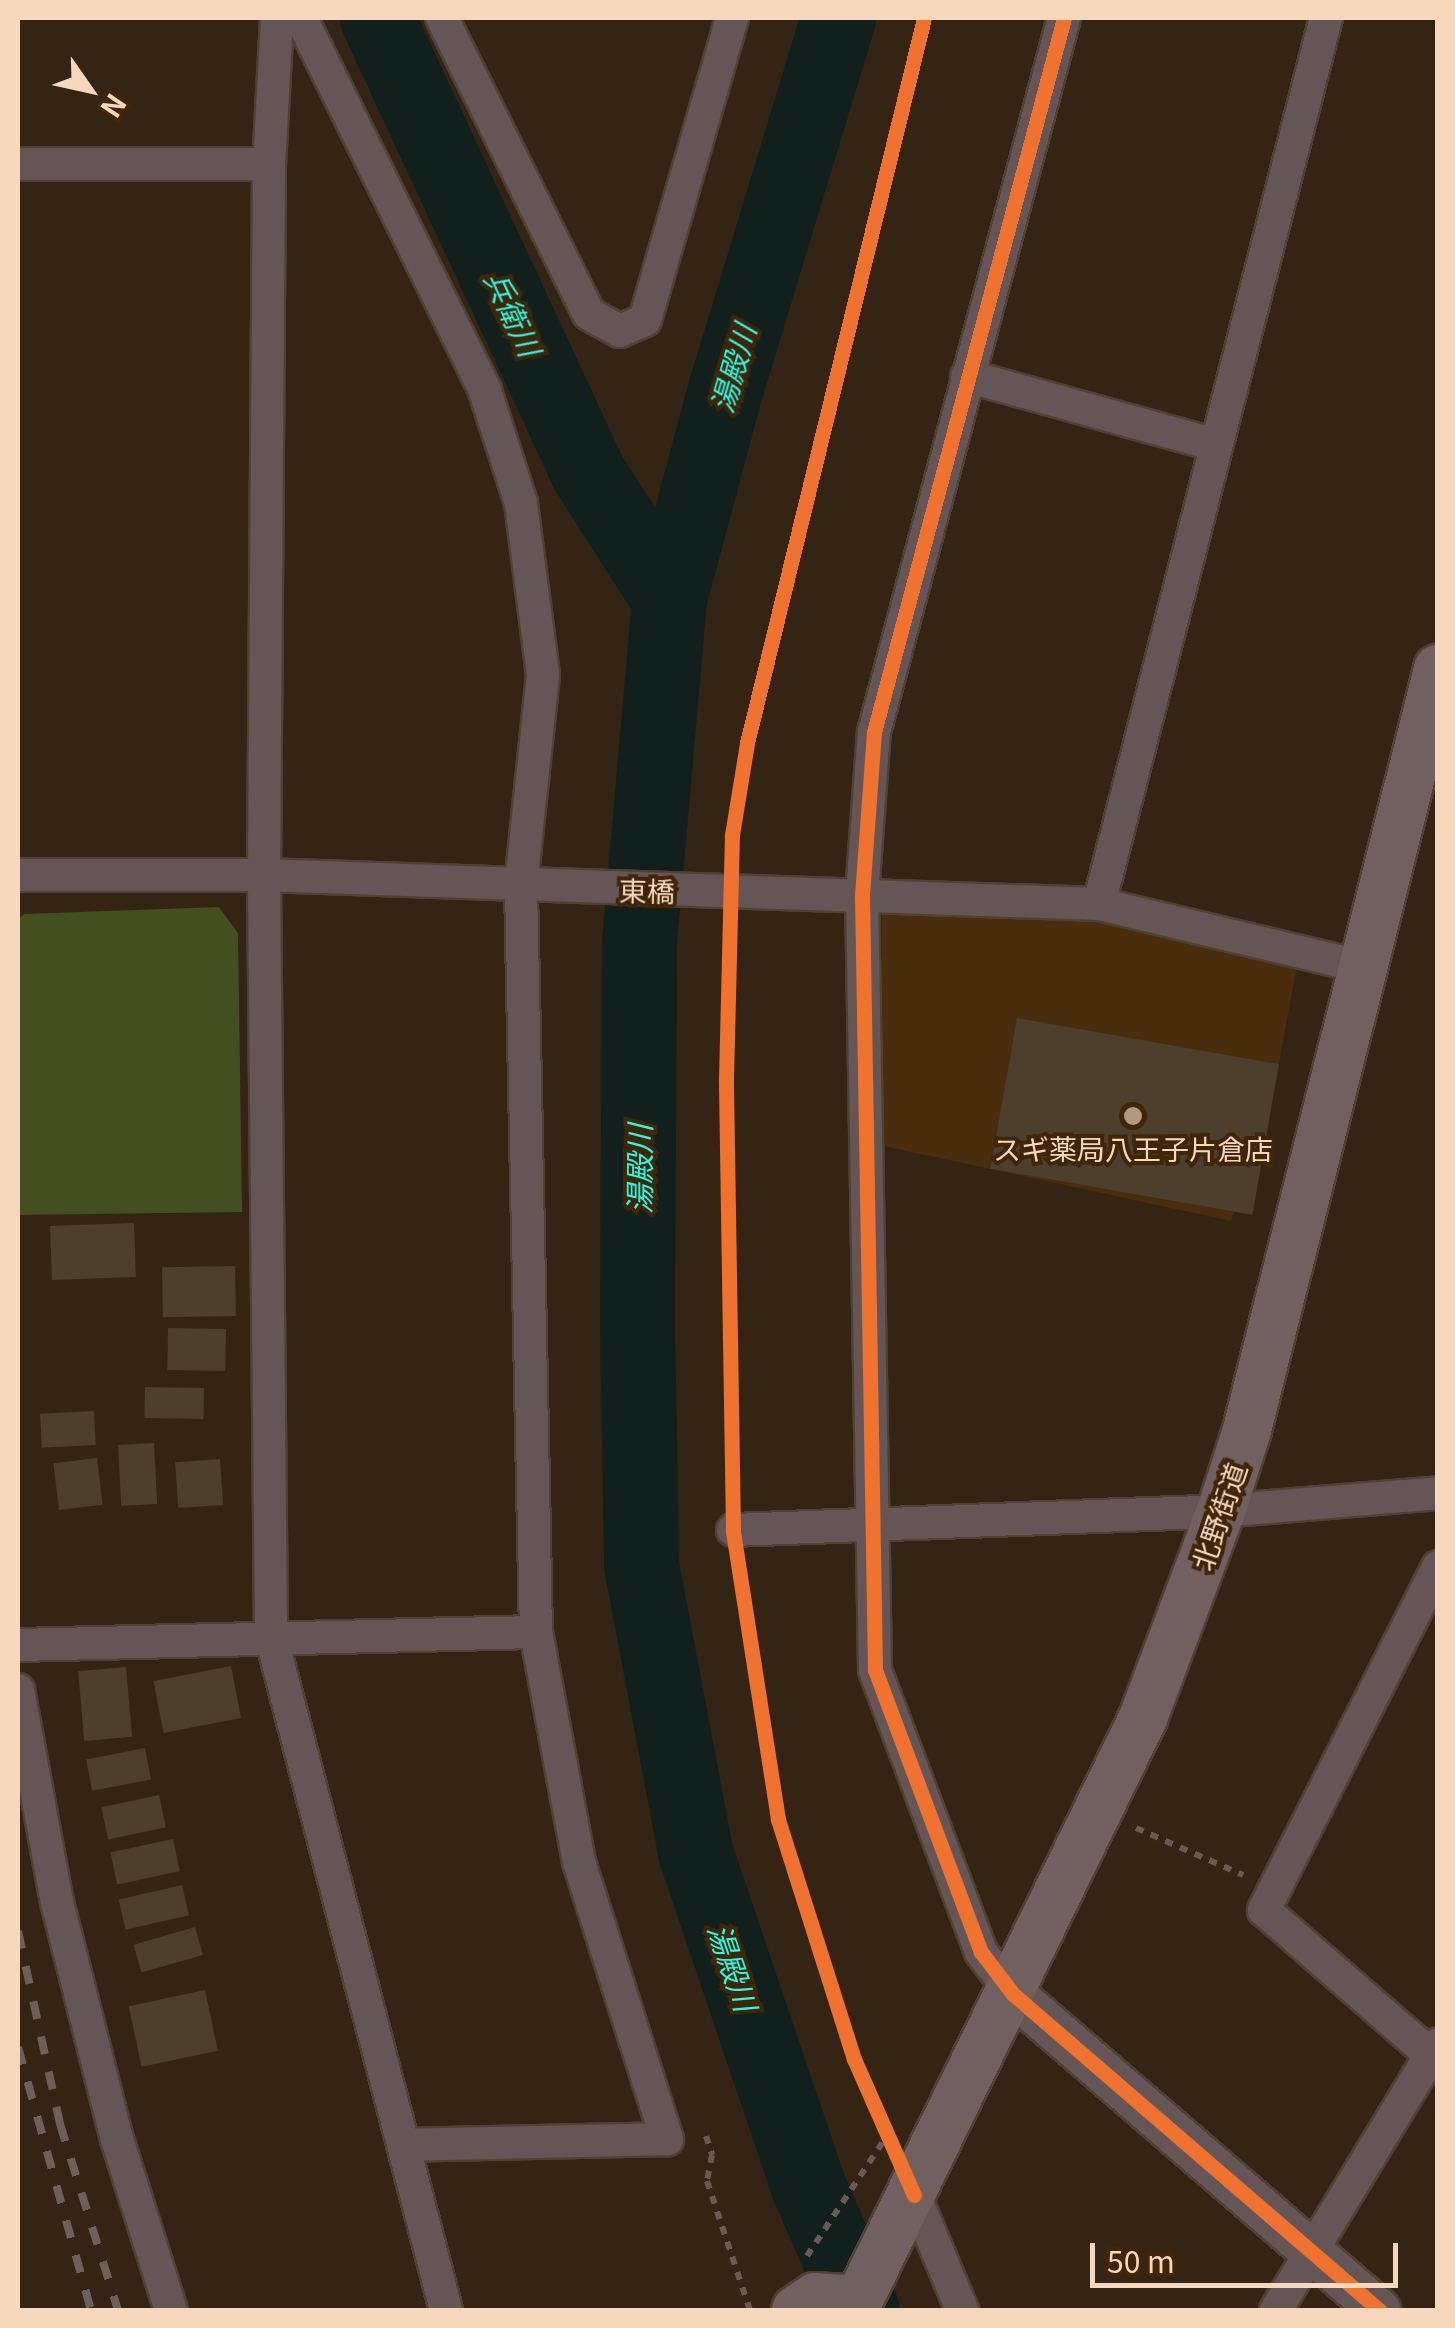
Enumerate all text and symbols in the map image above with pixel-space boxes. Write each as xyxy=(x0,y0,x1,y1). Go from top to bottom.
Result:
north arrow xyxy=(40,40,140,140)
text: N xyxy=(92,87,137,127)
water label: 兵衛川 xyxy=(479,265,549,361)
water label: 湯殿川 xyxy=(702,320,762,416)
street label: 東橋 xyxy=(619,873,675,907)
marker: スギ薬局八王子片倉店 xyxy=(1122,1105,1144,1127)
water label: 湯殿川 xyxy=(620,1124,656,1214)
place label: スギ薬局八王子片倉店 xyxy=(993,1131,1273,1165)
street label: 北野街道 xyxy=(1184,1458,1252,1574)
water label: 湯殿川 xyxy=(702,1919,766,2015)
scale bar xyxy=(1095,2223,1402,2285)
text: 50 m xyxy=(1107,2238,1175,2282)

